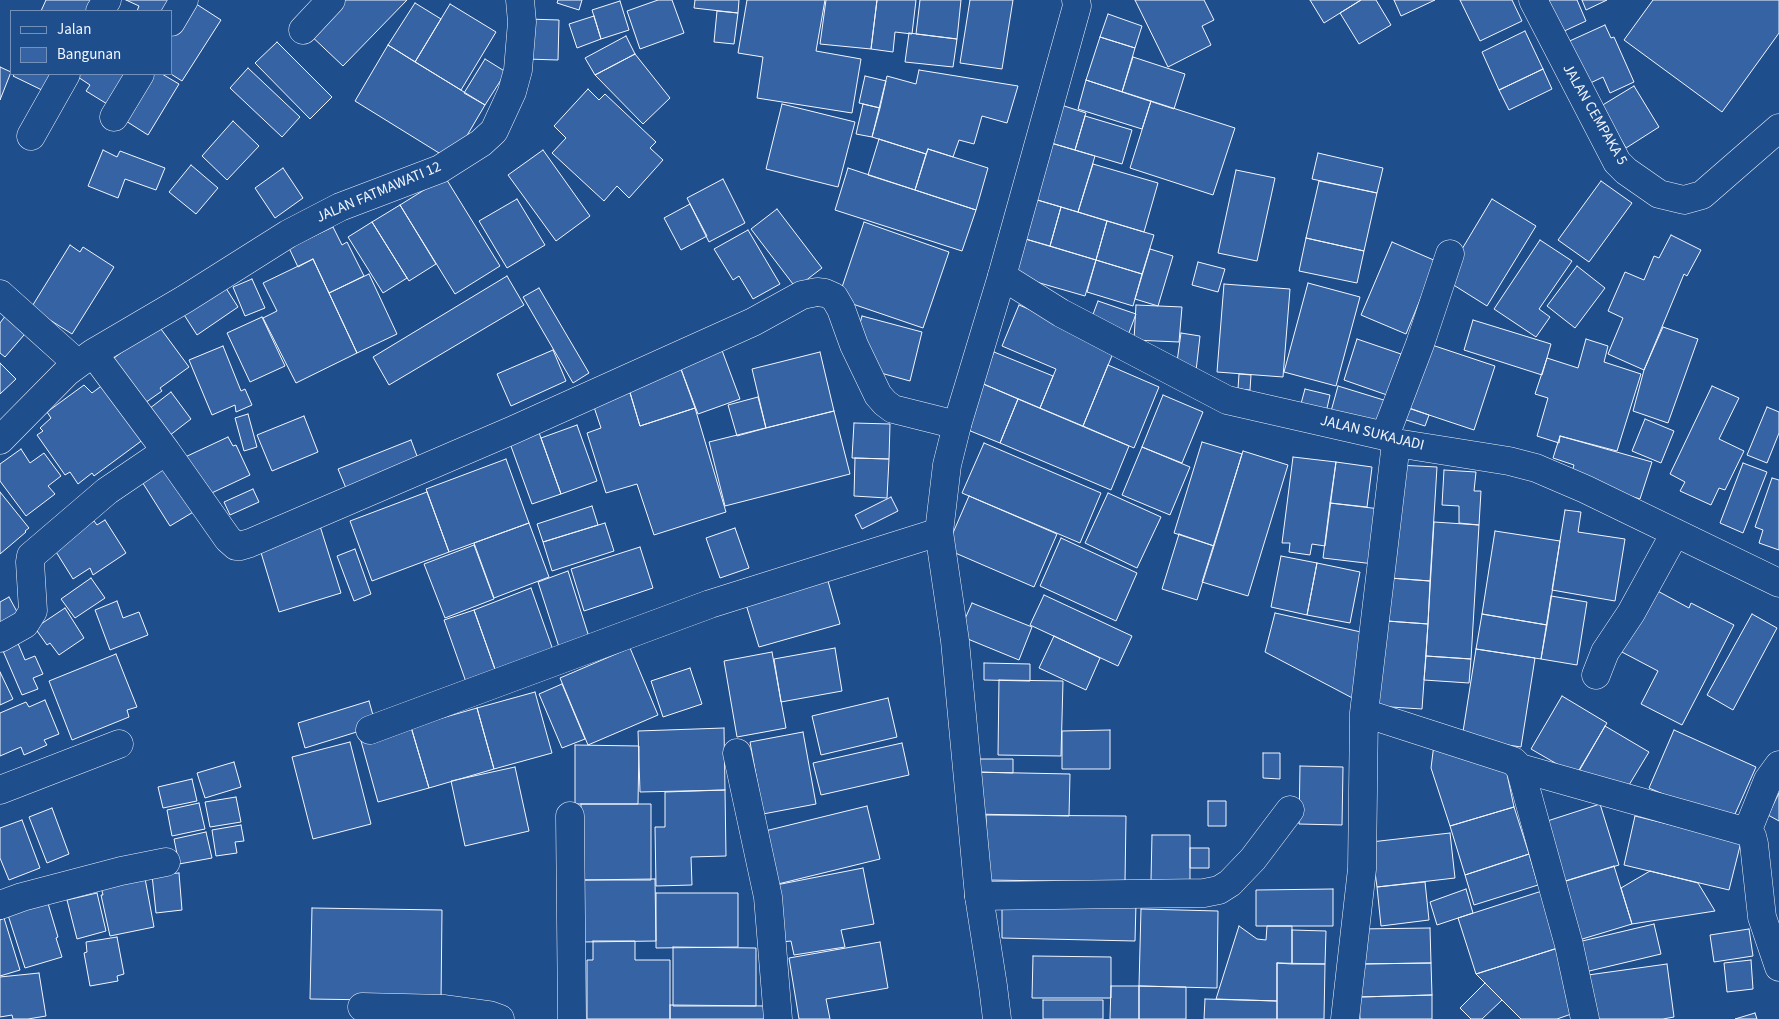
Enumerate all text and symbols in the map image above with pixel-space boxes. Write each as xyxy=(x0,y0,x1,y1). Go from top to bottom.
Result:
legend xyxy=(10,10,172,75)
text: Jalan xyxy=(57,19,91,40)
text: Bangunan xyxy=(57,44,121,65)
street label: JALAN CEMPAKA 5 xyxy=(1558,61,1630,169)
street label: JALAN FATMAWATI 12 xyxy=(314,159,444,227)
street label: JALAN SUKAJADI xyxy=(1318,412,1426,456)

